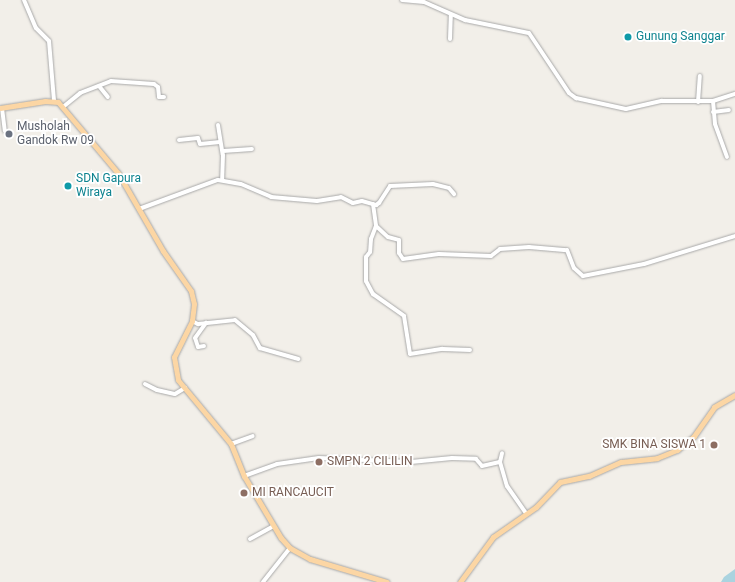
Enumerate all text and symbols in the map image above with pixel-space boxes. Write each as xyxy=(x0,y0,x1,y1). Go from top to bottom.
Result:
place label: Gunung Sanggar xyxy=(636,30,725,44)
marker: Gunung Sanggar xyxy=(623,32,633,42)
place label: Musholah Gandok Rw 09 xyxy=(17,120,94,148)
marker: Musholah Gandok Rw 09 xyxy=(4,129,14,139)
place label: SDN Gapura Wiraya xyxy=(76,172,141,200)
marker: SDN Gapura Wiraya xyxy=(63,181,73,191)
place label: SMK BINA SISWA 1 xyxy=(602,438,706,452)
marker: SMK BINA SISWA 1 xyxy=(709,440,719,450)
place label: SMPN 2 CILILIN xyxy=(327,455,413,469)
marker: SMPN 2 CILILIN xyxy=(314,457,324,467)
place label: MI RANCAUCIT xyxy=(252,486,334,500)
marker: MI RANCAUCIT xyxy=(239,488,249,498)

